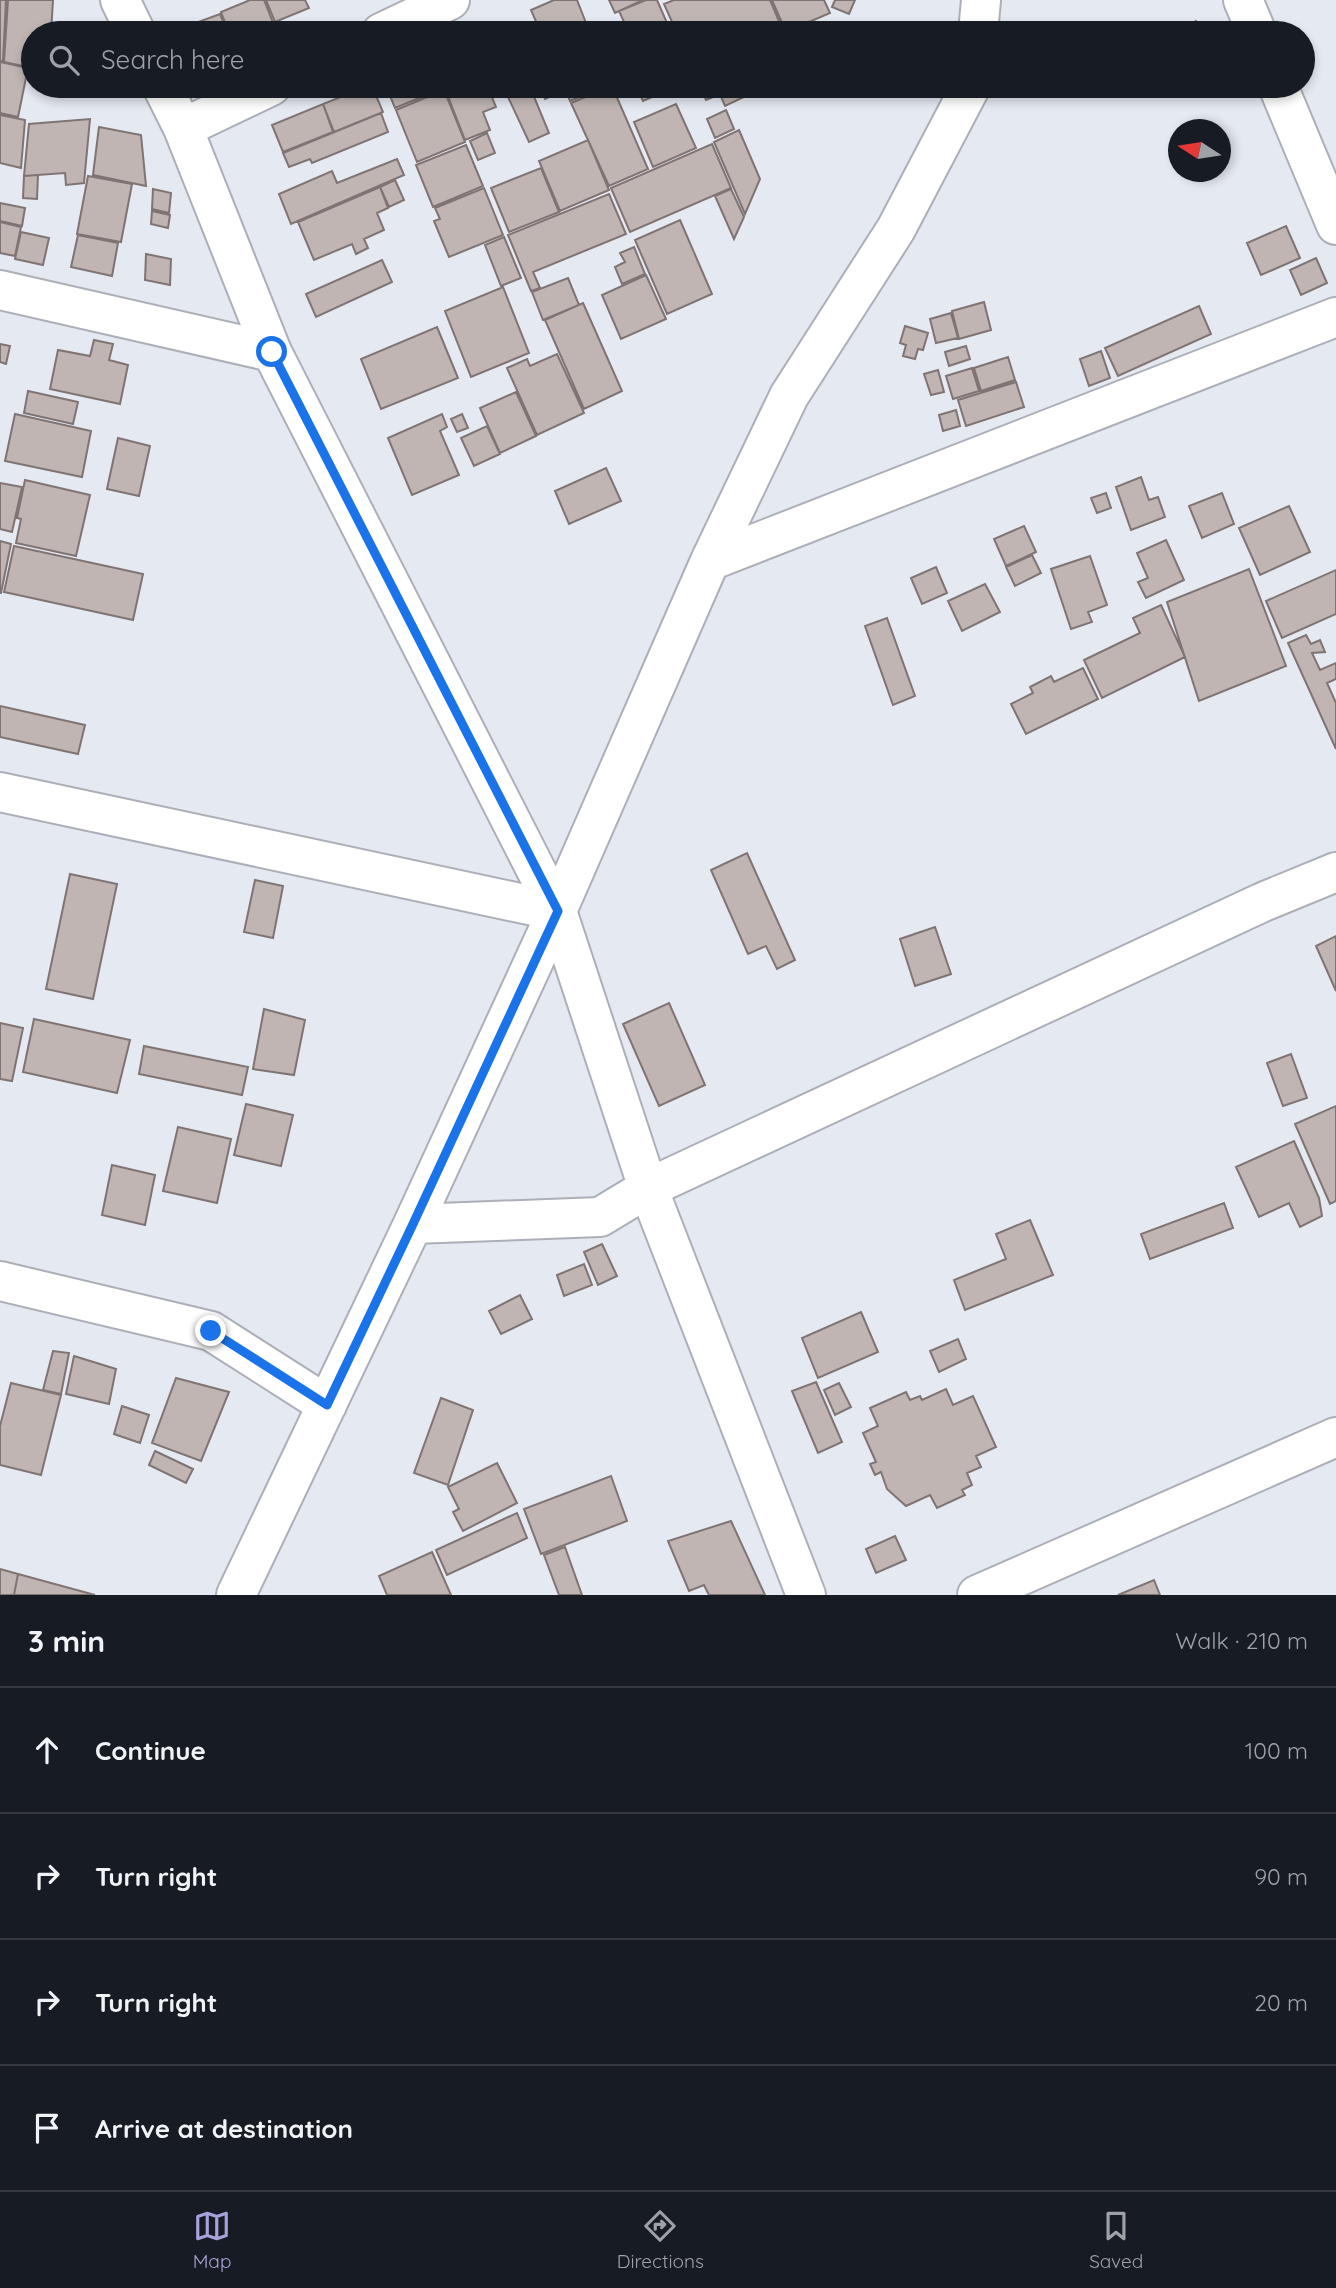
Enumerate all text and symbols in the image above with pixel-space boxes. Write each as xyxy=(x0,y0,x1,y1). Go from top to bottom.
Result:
search box xyxy=(21,21,1315,98)
icon: search xyxy=(45,41,83,79)
text: Search here xyxy=(101,43,245,76)
north arrow xyxy=(1168,119,1231,182)
route start xyxy=(256,336,287,367)
route end xyxy=(195,1315,226,1346)
text: 3 min xyxy=(28,1622,105,1660)
text: Walk · 210 m xyxy=(1175,1626,1308,1655)
icon: ahead xyxy=(28,1731,66,1769)
text: Continue xyxy=(95,1734,206,1767)
text: 100 m xyxy=(1245,1736,1308,1765)
icon: right xyxy=(28,1857,66,1895)
text: Turn right xyxy=(95,1860,217,1893)
text: 90 m xyxy=(1254,1862,1308,1891)
icon: right xyxy=(28,1983,66,2021)
text: Turn right xyxy=(95,1986,217,2019)
text: 20 m xyxy=(1254,1988,1308,2017)
icon: arrive xyxy=(28,2109,66,2147)
text: Arrive at destination xyxy=(95,2112,353,2145)
tab: Map xyxy=(193,2207,231,2273)
tab: Directions xyxy=(617,2207,704,2273)
tab: Saved xyxy=(1089,2207,1143,2273)

